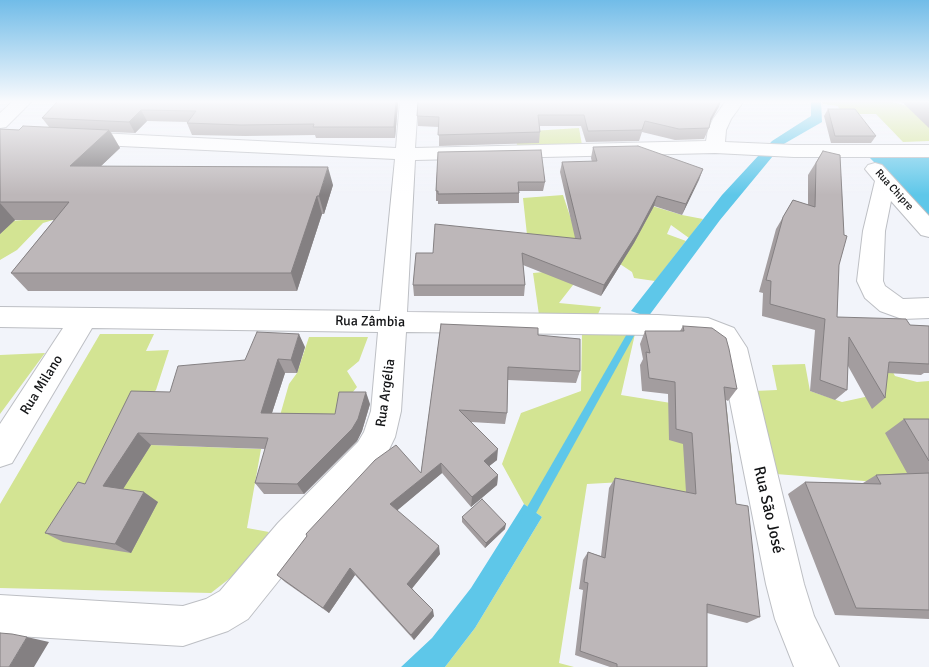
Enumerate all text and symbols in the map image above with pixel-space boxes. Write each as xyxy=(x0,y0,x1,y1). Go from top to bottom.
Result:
street label: Rua Chipre xyxy=(872,167,916,213)
street label: Rua Zâmbia xyxy=(335,313,405,331)
street label: Rua Milano xyxy=(17,352,67,418)
street label: Rua Argélia xyxy=(373,358,399,428)
street label: Rua São José xyxy=(749,465,787,555)

